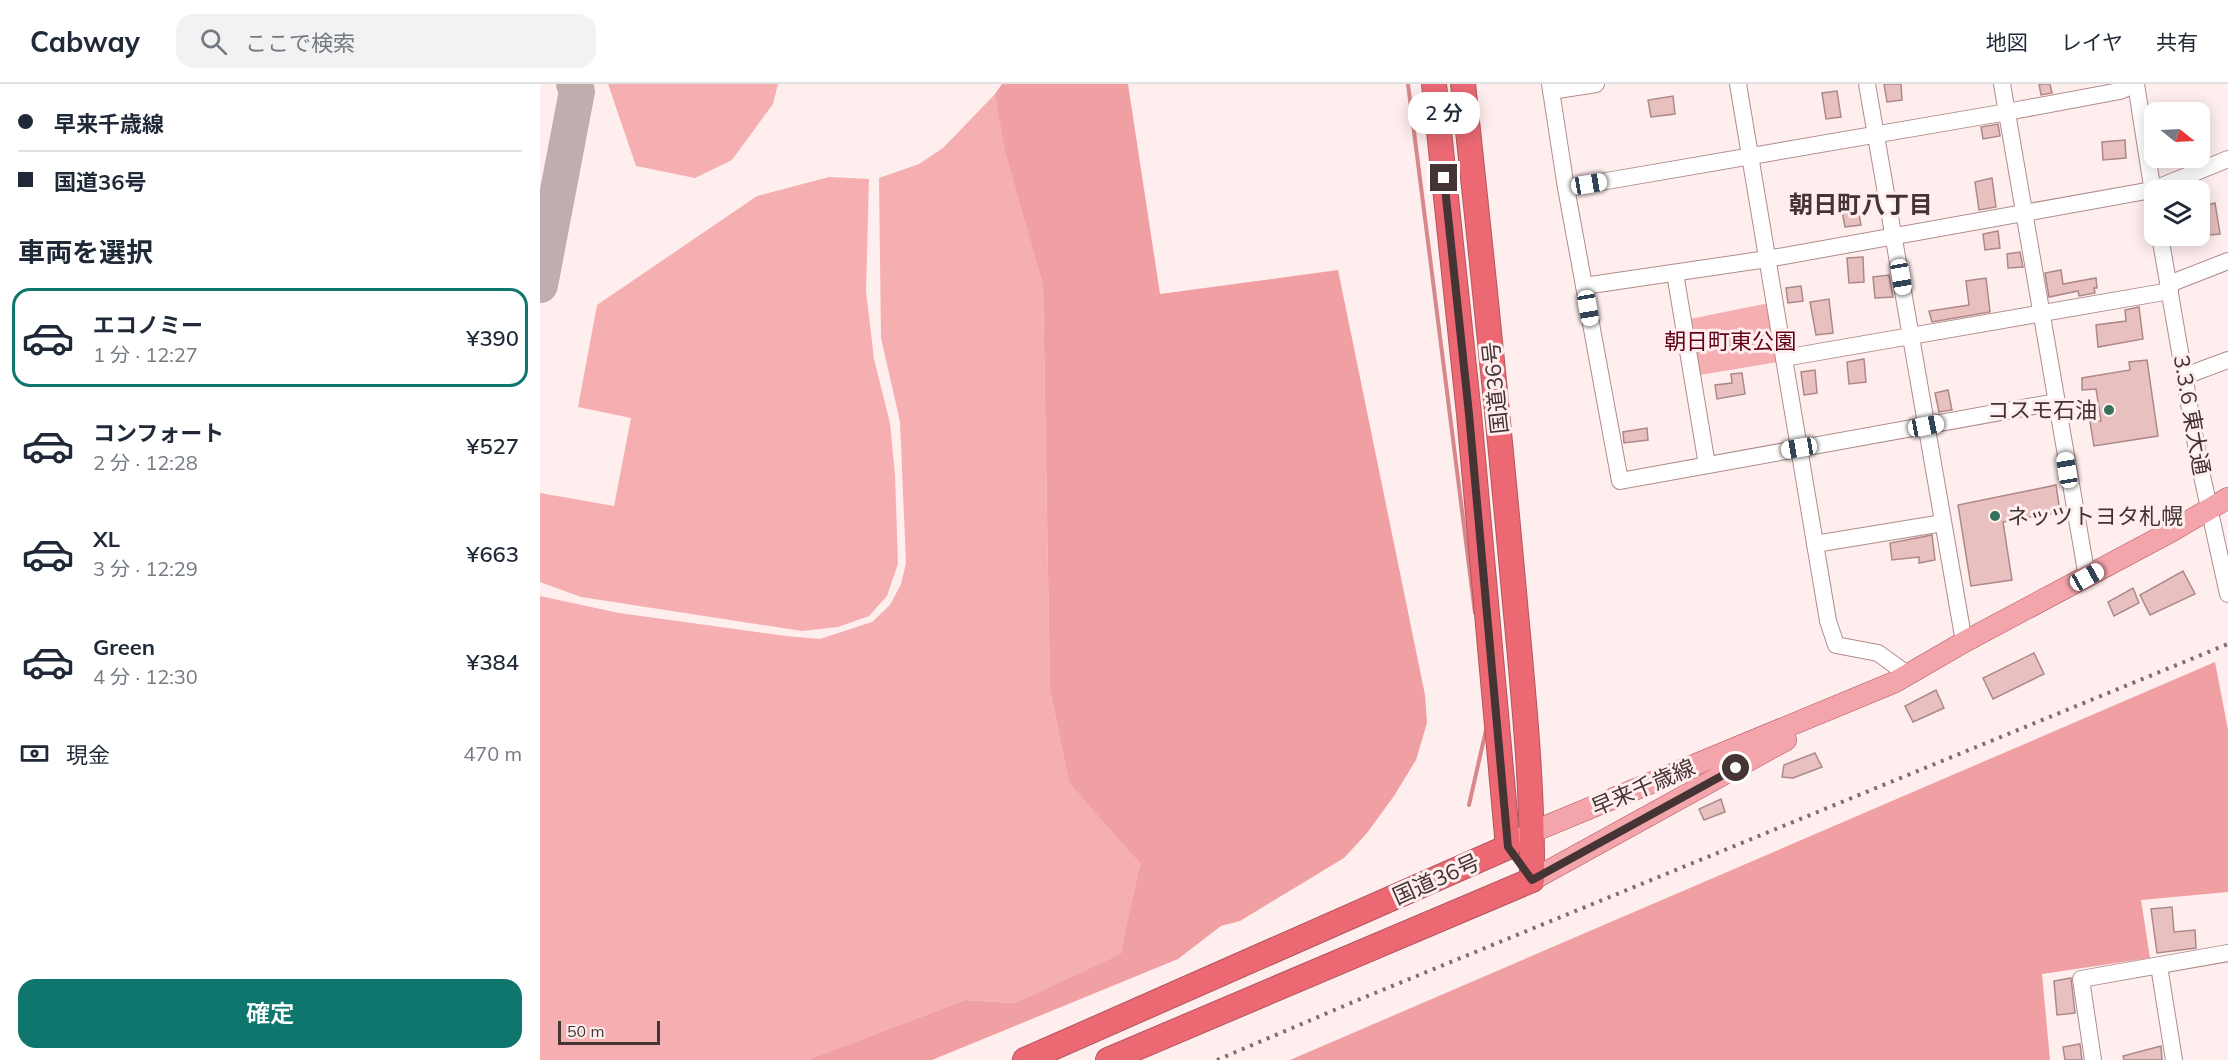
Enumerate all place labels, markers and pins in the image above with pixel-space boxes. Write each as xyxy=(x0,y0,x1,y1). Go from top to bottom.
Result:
place label: コスモ石油 xyxy=(1987,396,2097,424)
marker: コスモ石油 xyxy=(2102,403,2116,417)
place label: ネッツトヨタ札幌 xyxy=(2007,502,2183,530)
marker: ネッツトヨタ札幌 xyxy=(1988,509,2002,523)

